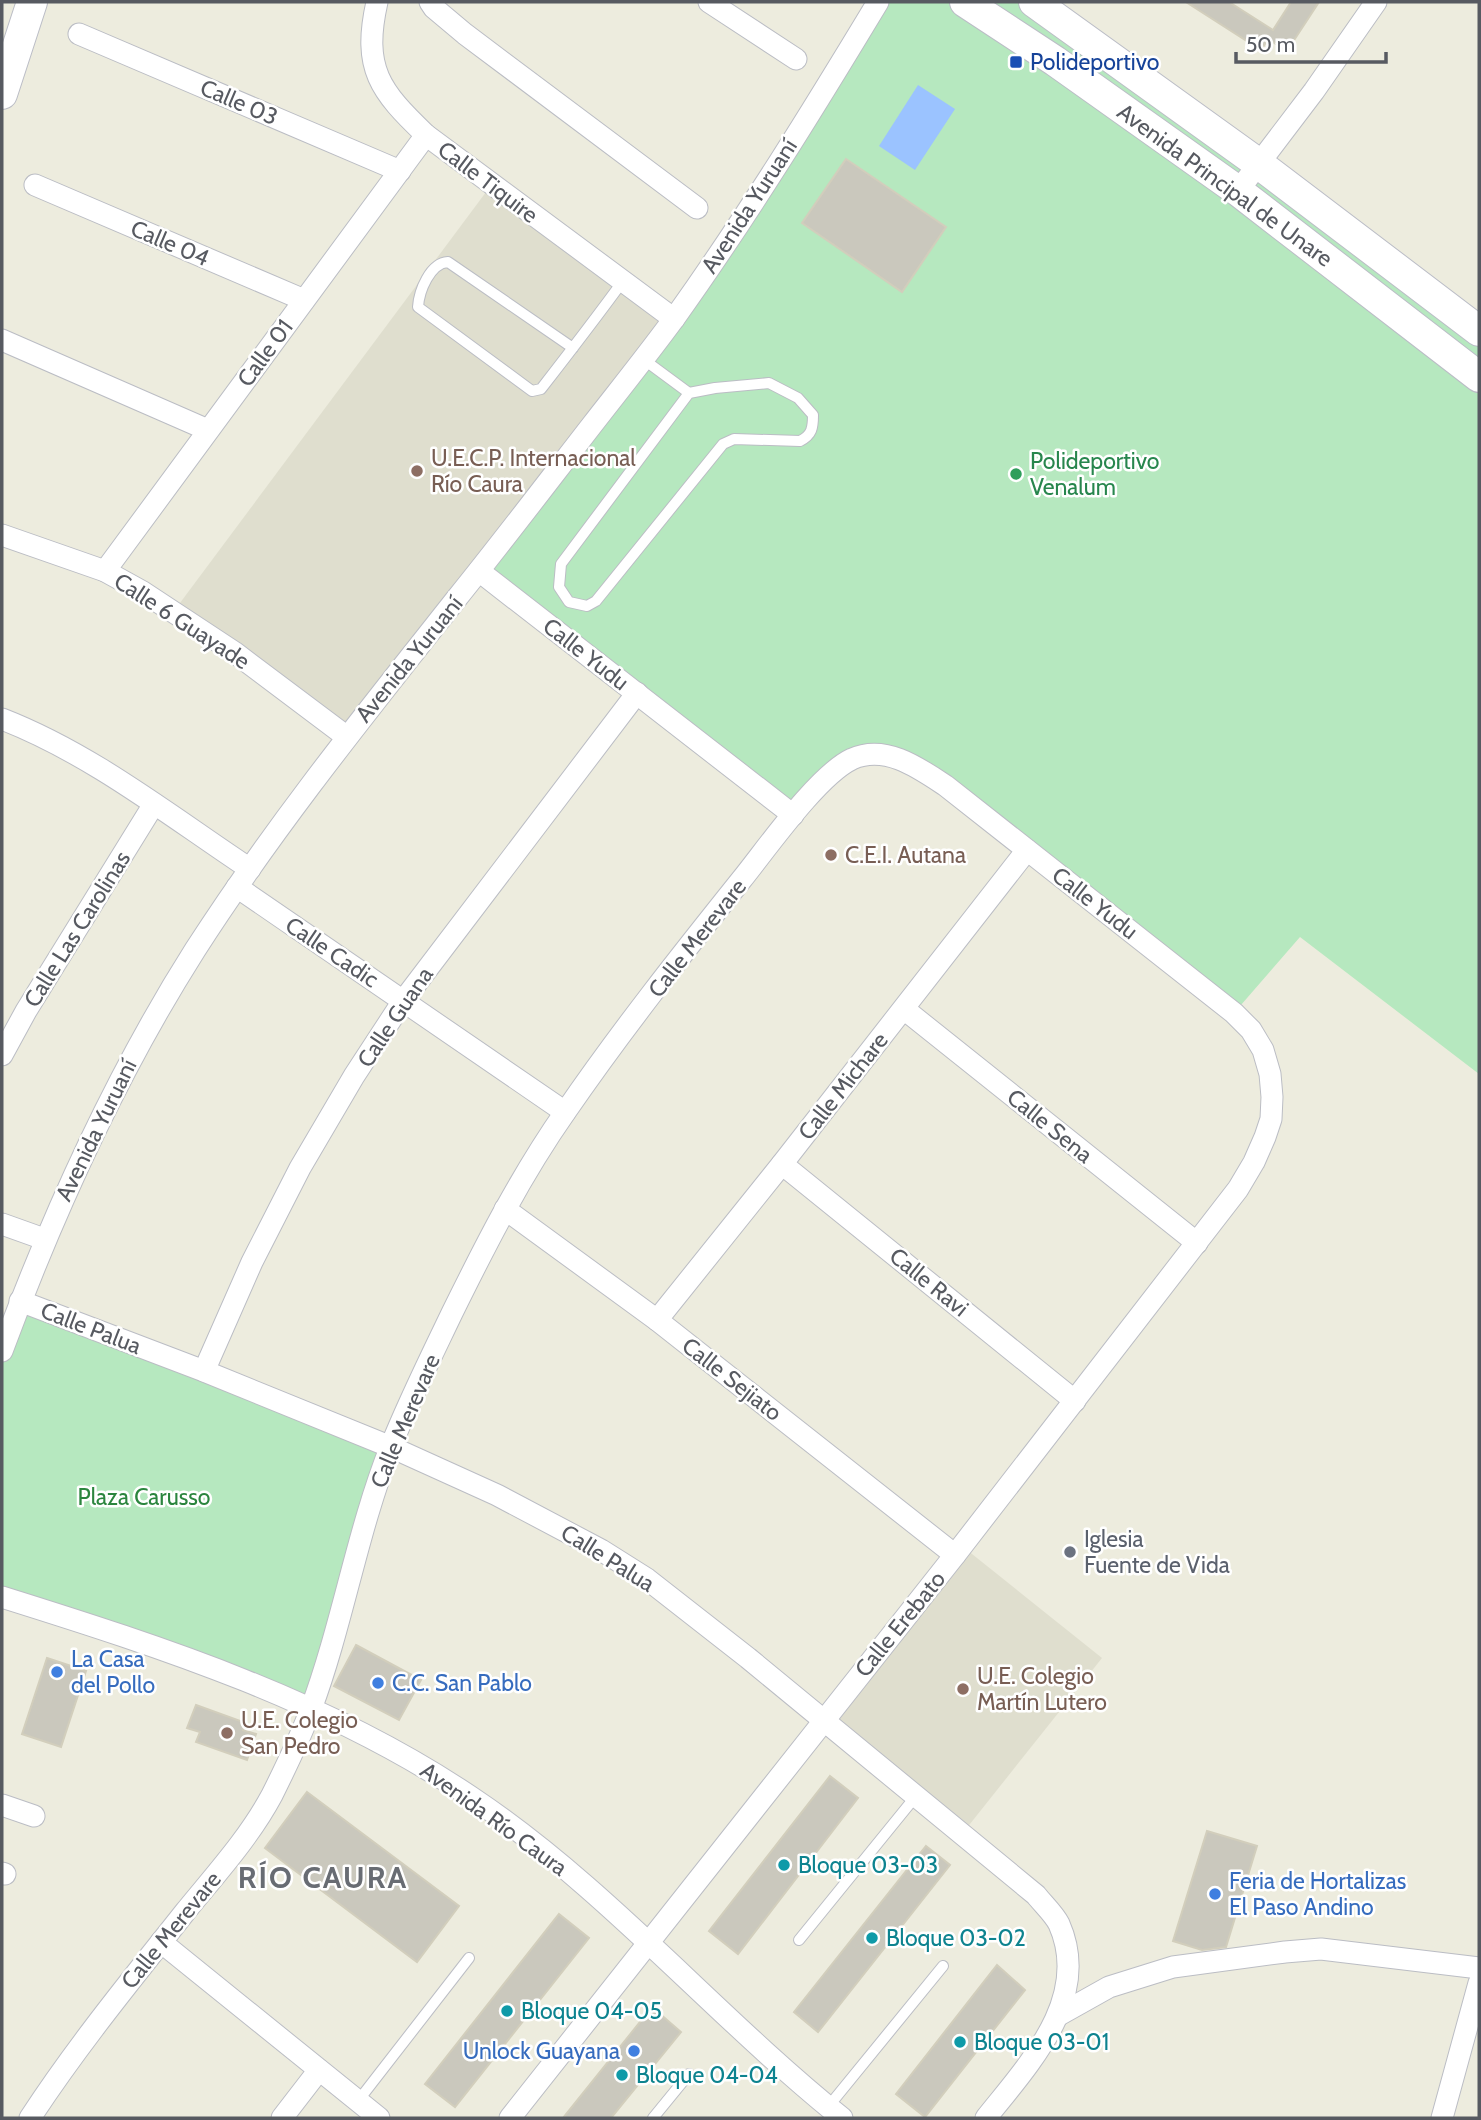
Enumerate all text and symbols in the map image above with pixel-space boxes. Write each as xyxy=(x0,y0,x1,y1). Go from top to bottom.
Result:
scale bar xyxy=(1236,21,1386,65)
text: 50 m xyxy=(1246,32,1295,57)
place label: Polideportivo xyxy=(1030,48,1159,76)
marker: Polideportivo xyxy=(1008,54,1024,70)
street label: Calle 03 xyxy=(196,73,282,131)
street label: Avenida Principal de Unare xyxy=(1112,97,1338,273)
street label: Avenida Yuruaní xyxy=(695,133,803,278)
street label: Calle Tiquire xyxy=(432,135,544,229)
street label: Calle 04 xyxy=(127,214,213,272)
street label: Calle 01 xyxy=(231,314,299,392)
place label: U.E.C.P. Internacional Río Caura xyxy=(431,444,636,498)
place label: Polideportivo Venalum xyxy=(1030,447,1159,501)
marker: U.E.C.P. Internacional Río Caura xyxy=(409,463,425,479)
marker: Polideportivo Venalum xyxy=(1008,466,1024,482)
street label: Calle 6 Guayade xyxy=(109,567,255,675)
street label: Avenida Yuruaní xyxy=(349,590,469,728)
street label: Calle Yudu xyxy=(537,612,635,696)
place label: C.E.I. Autana xyxy=(845,841,966,869)
street label: Calle Las Carolinas xyxy=(18,846,136,1012)
marker: C.E.I. Autana xyxy=(823,847,839,863)
street label: Calle Yudu xyxy=(1046,861,1144,945)
street label: Calle Merevare xyxy=(642,873,752,1003)
street label: Calle Cadic xyxy=(280,911,384,993)
street label: Calle Guana xyxy=(351,961,439,1073)
street label: Calle Michare xyxy=(792,1026,894,1145)
street label: Avenida Yuruaní xyxy=(50,1054,143,1206)
street label: Calle Sena xyxy=(1002,1083,1098,1169)
street label: Calle Ravi xyxy=(884,1242,974,1322)
street label: Calle Palua xyxy=(37,1296,145,1360)
street label: Calle Sejiato xyxy=(677,1331,787,1427)
street label: Calle Merevare xyxy=(364,1350,446,1492)
park label: Plaza Carusso xyxy=(78,1483,210,1511)
street label: Calle Palua xyxy=(556,1518,660,1598)
place label: Iglesia Fuente de Vida xyxy=(1084,1525,1230,1579)
marker: Iglesia Fuente de Vida xyxy=(1062,1544,1078,1560)
street label: Calle Erebato xyxy=(849,1565,951,1683)
place label: La Casa del Pollo xyxy=(71,1645,155,1699)
place label: U.E. Colegio Martín Lutero xyxy=(977,1662,1107,1716)
marker: La Casa del Pollo xyxy=(49,1664,65,1680)
place label: C.C. San Pablo xyxy=(392,1669,532,1697)
marker: C.C. San Pablo xyxy=(370,1675,386,1691)
marker: U.E. Colegio Martín Lutero xyxy=(955,1681,971,1697)
place label: U.E. Colegio San Pedro xyxy=(241,1706,358,1760)
marker: U.E. Colegio San Pedro xyxy=(219,1725,235,1741)
street label: Avenida Río Caura xyxy=(415,1756,573,1882)
place label: Bloque 03-03 xyxy=(798,1851,938,1879)
marker: Bloque 03-03 xyxy=(776,1857,792,1873)
district label: RÍO CAURA xyxy=(238,1859,408,1896)
street label: Calle Merevare xyxy=(115,1866,227,1994)
place label: Feria de Hortalizas El Paso Andino xyxy=(1229,1867,1406,1921)
marker: Feria de Hortalizas El Paso Andino xyxy=(1207,1886,1223,1902)
place label: Bloque 03-02 xyxy=(886,1924,1026,1952)
marker: Bloque 03-02 xyxy=(864,1930,880,1946)
place label: Bloque 04-05 xyxy=(521,1997,662,2025)
marker: Bloque 04-05 xyxy=(499,2003,515,2019)
place label: Bloque 03-01 xyxy=(974,2028,1109,2056)
marker: Bloque 03-01 xyxy=(952,2034,968,2050)
place label: Unlock Guayana xyxy=(463,2037,620,2065)
marker: Unlock Guayana xyxy=(626,2043,642,2059)
place label: Bloque 04-04 xyxy=(636,2061,778,2089)
marker: Bloque 04-04 xyxy=(614,2067,630,2083)

